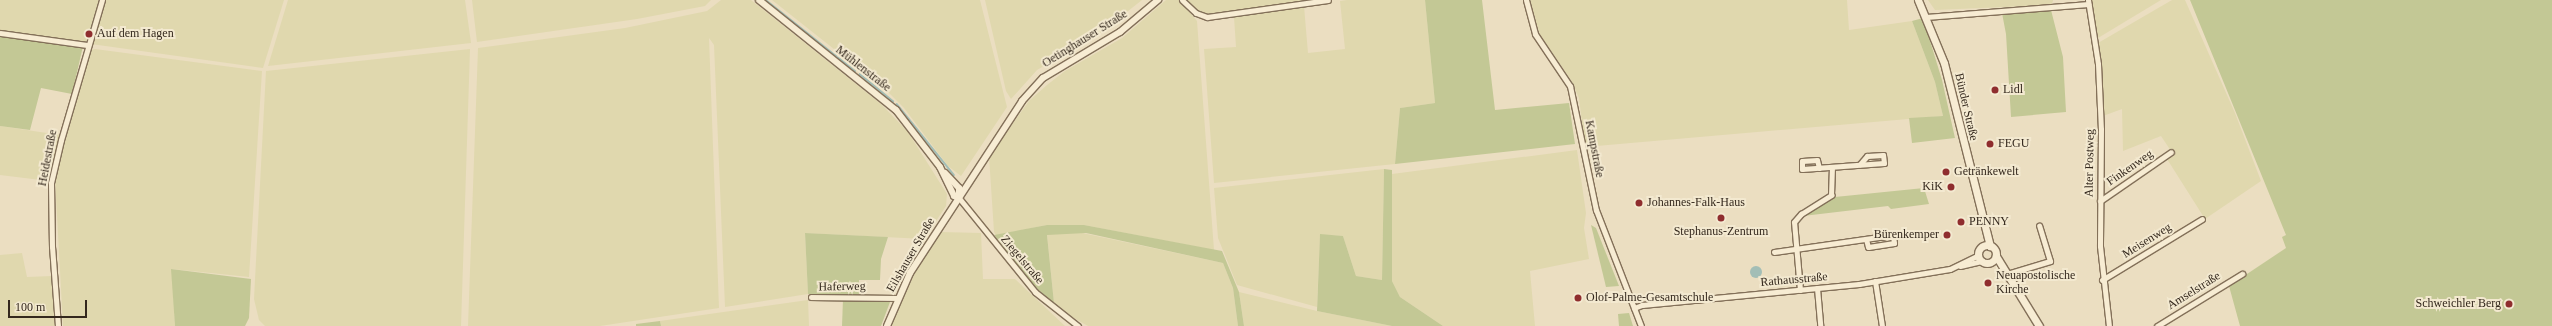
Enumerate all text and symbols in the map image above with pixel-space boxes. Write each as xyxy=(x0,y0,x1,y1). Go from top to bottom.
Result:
street label: Oetinghauser Straße xyxy=(1040,7,1130,71)
place label: Auf dem Hagen xyxy=(97,27,174,41)
marker: Auf dem Hagen xyxy=(84,29,94,39)
street label: Mühlenstraße xyxy=(833,43,893,95)
street label: Bünder Straße xyxy=(1951,72,1981,142)
place label: Lidl xyxy=(2003,83,2023,97)
marker: Lidl xyxy=(1990,85,2000,95)
street label: Kampstraße xyxy=(1581,119,1607,179)
street label: Heidestraße xyxy=(35,129,61,187)
street label: Alter Postweg xyxy=(2082,129,2098,197)
place label: FEGU xyxy=(1998,137,2029,151)
marker: FEGU xyxy=(1985,139,1995,149)
street label: Finkenweg xyxy=(2104,147,2156,189)
place label: Getränkewelt xyxy=(1954,165,2019,179)
marker: Getränkewelt xyxy=(1941,167,1951,177)
place label: KiK xyxy=(1922,180,1943,194)
marker: KiK xyxy=(1946,182,1956,192)
place label: Johannes-Falk-Haus xyxy=(1647,196,1745,210)
marker: Johannes-Falk-Haus xyxy=(1634,198,1644,208)
marker: Stephanus-Zentrum xyxy=(1716,213,1726,223)
street label: Eilshauser Straße xyxy=(884,215,938,295)
place label: PENNY xyxy=(1969,215,2009,229)
marker: PENNY xyxy=(1956,217,1966,227)
street label: Meisenweg xyxy=(2120,220,2174,262)
place label: Stephanus-Zentrum xyxy=(1674,225,1768,239)
place label: Bürenkemper xyxy=(1874,228,1939,242)
marker: Bürenkemper xyxy=(1942,230,1952,240)
street label: Ziegelstraße xyxy=(997,233,1047,287)
place label: Neuapostolische Kirche xyxy=(1996,269,2075,297)
street label: Amselstraße xyxy=(2165,269,2223,313)
street label: Rathausstraße xyxy=(1760,270,1828,290)
marker: Neuapostolische Kirche xyxy=(1983,278,1993,288)
street label: Haferweg xyxy=(818,279,866,295)
place label: Olof-Palme-Gesamtschule xyxy=(1586,291,1713,305)
scale bar xyxy=(10,292,89,318)
marker: Olof-Palme-Gesamtschule xyxy=(1573,293,1583,303)
place label: Schweichler Berg xyxy=(2416,297,2501,311)
marker: Schweichler Berg xyxy=(2504,299,2514,309)
text: 100 m xyxy=(15,300,45,314)

